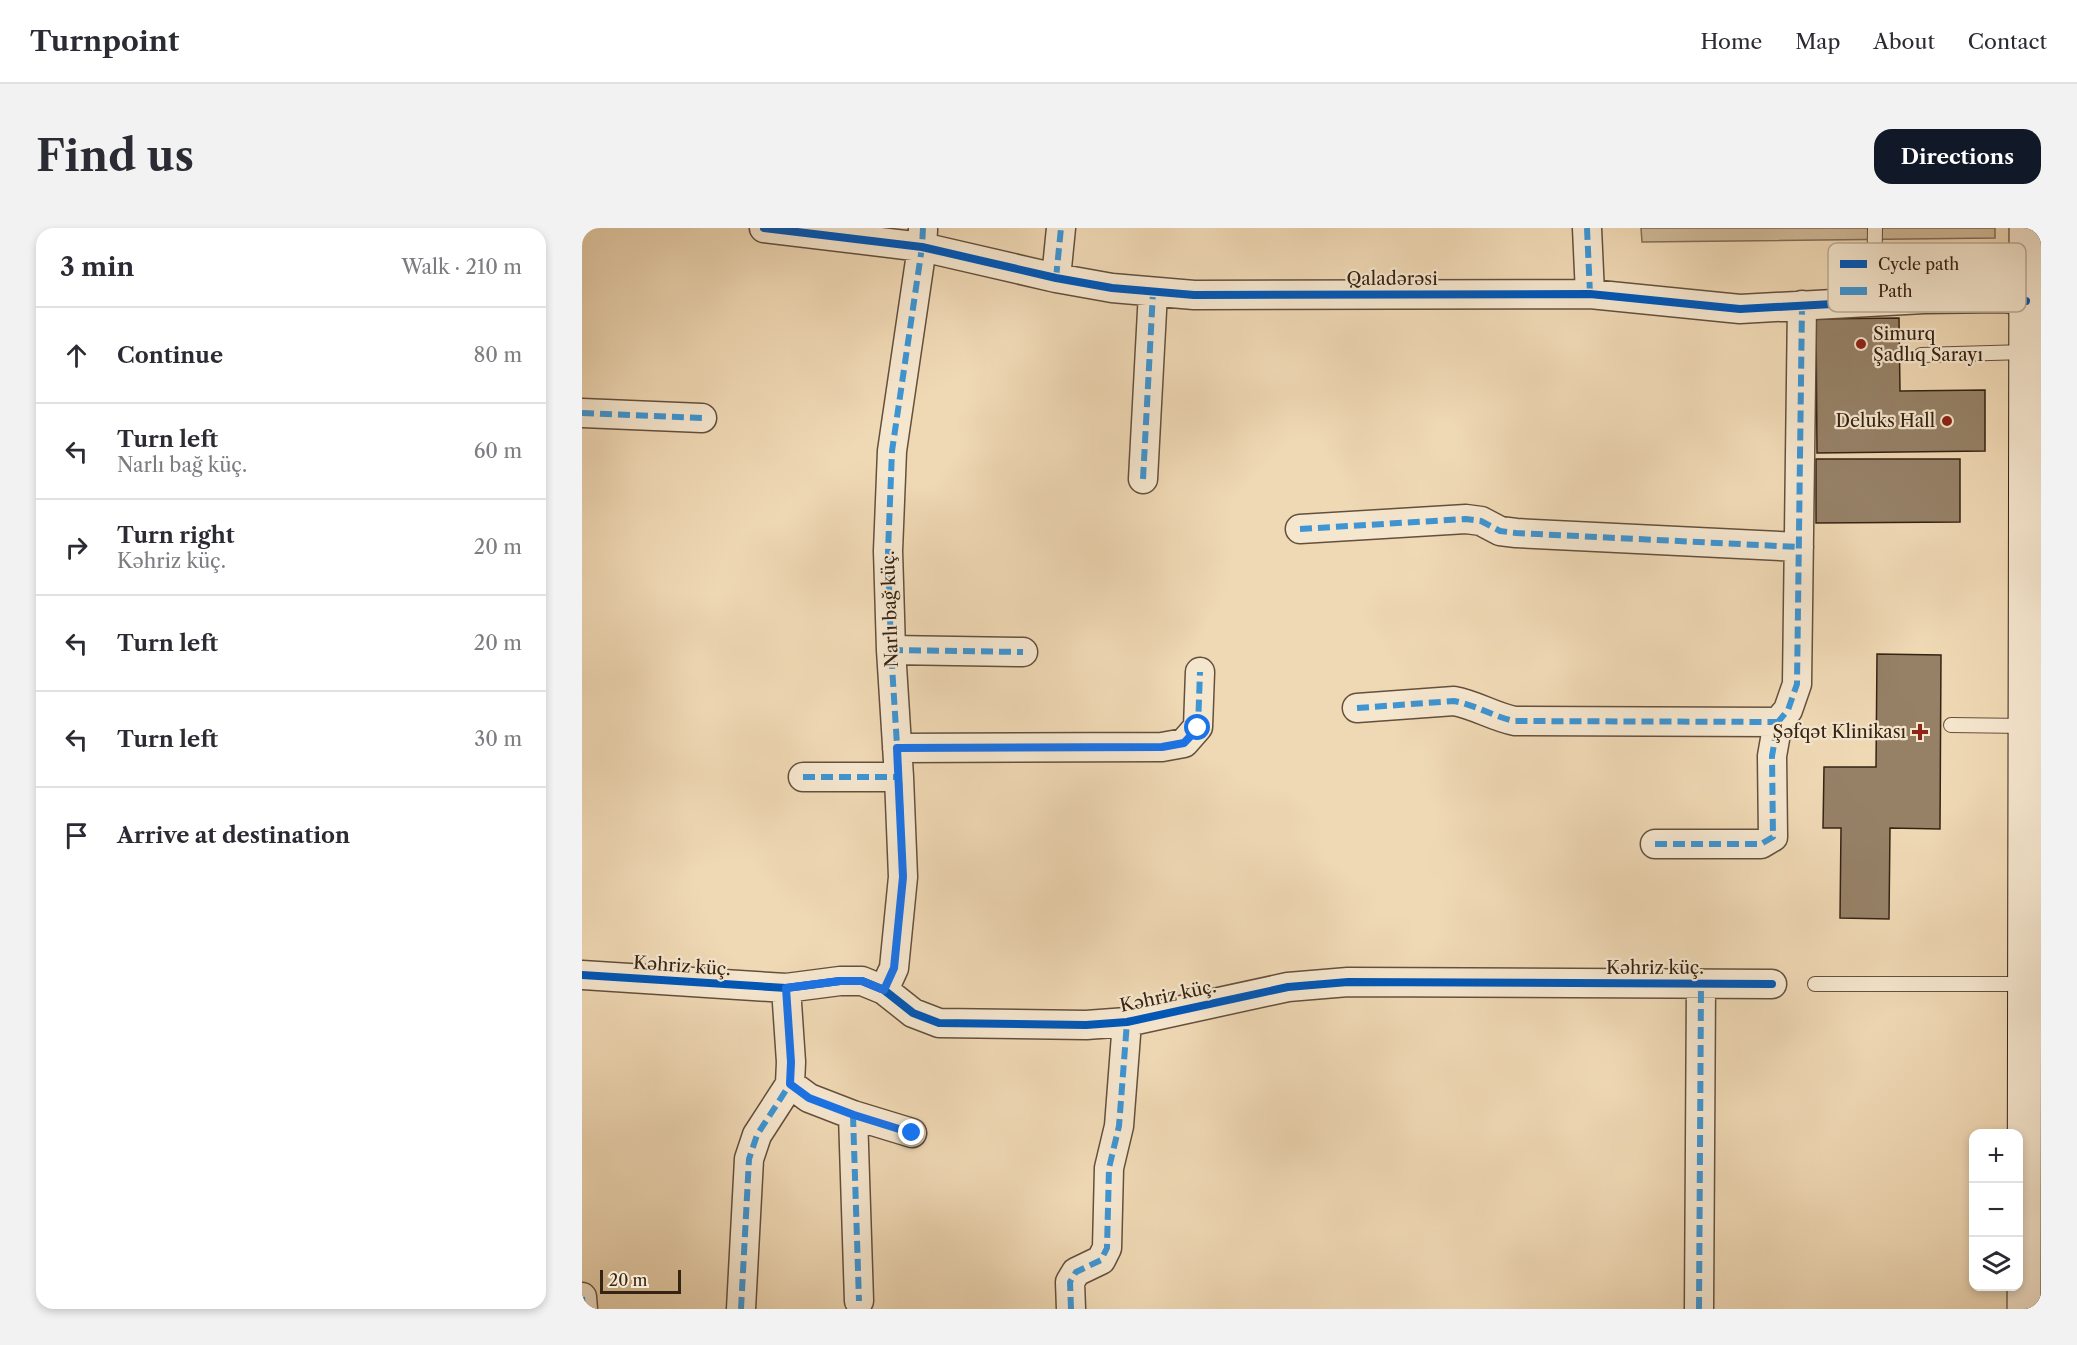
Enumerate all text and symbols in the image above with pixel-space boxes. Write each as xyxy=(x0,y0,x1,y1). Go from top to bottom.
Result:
text: Turnpoint xyxy=(30,24,179,58)
text: Home xyxy=(1701,29,1762,54)
text: Map xyxy=(1795,29,1840,54)
text: About xyxy=(1873,29,1935,54)
text: Contact xyxy=(1968,29,2047,54)
button: Directions xyxy=(1874,129,2041,184)
text: Find us xyxy=(36,130,194,182)
legend xyxy=(1828,243,2026,312)
text: 3 min xyxy=(60,251,134,283)
text: Cycle path xyxy=(1878,254,1959,274)
text: Walk · 210 m xyxy=(401,255,522,279)
street label: Qaladərəsi xyxy=(1346,268,1438,290)
text: Path xyxy=(1878,281,1912,301)
place label: Simurq Şadlıq Sarayı xyxy=(1873,323,1983,366)
marker: Simurq Şadlıq Sarayı xyxy=(1854,337,1868,351)
icon: ahead xyxy=(60,339,93,372)
text: Continue xyxy=(117,342,223,369)
text: 80 m xyxy=(474,343,522,367)
place label: Deluks Hall xyxy=(1835,410,1935,432)
marker: Deluks Hall xyxy=(1940,414,1954,428)
text: Turn left xyxy=(117,426,218,453)
icon: left xyxy=(60,435,93,468)
text: 60 m xyxy=(474,439,522,463)
text: Narlı bağ küç. xyxy=(117,453,247,477)
text: Turn right xyxy=(117,522,235,549)
icon: right xyxy=(60,531,93,564)
text: 20 m xyxy=(474,535,522,559)
text: Kəhriz küç. xyxy=(117,549,226,573)
street label: Narlı bağ küç. xyxy=(877,550,903,668)
icon: left xyxy=(60,627,93,660)
text: Turn left xyxy=(117,630,218,657)
text: 20 m xyxy=(474,631,522,655)
route start xyxy=(1184,714,1210,740)
place label: Şəfqət Klinikası xyxy=(1772,721,1907,743)
icon: left xyxy=(60,723,93,756)
marker: Şəfqət Klinikası xyxy=(1911,723,1929,741)
text: Turn left xyxy=(117,726,218,753)
text: 30 m xyxy=(474,727,522,751)
icon: arrive xyxy=(60,819,93,852)
text: Arrive at destination xyxy=(117,822,350,849)
street label: Kəhriz küç. xyxy=(632,952,732,980)
street label: Kəhriz küç. xyxy=(1606,957,1704,979)
street label: Kəhriz küç. xyxy=(1118,975,1218,1017)
route end xyxy=(898,1119,924,1145)
map controls xyxy=(1969,1129,2023,1291)
button: + xyxy=(1969,1129,2023,1183)
button: − xyxy=(1969,1183,2023,1237)
button: layers xyxy=(1969,1237,2023,1291)
scale bar xyxy=(600,1267,681,1294)
text: 20 m xyxy=(609,1270,648,1290)

